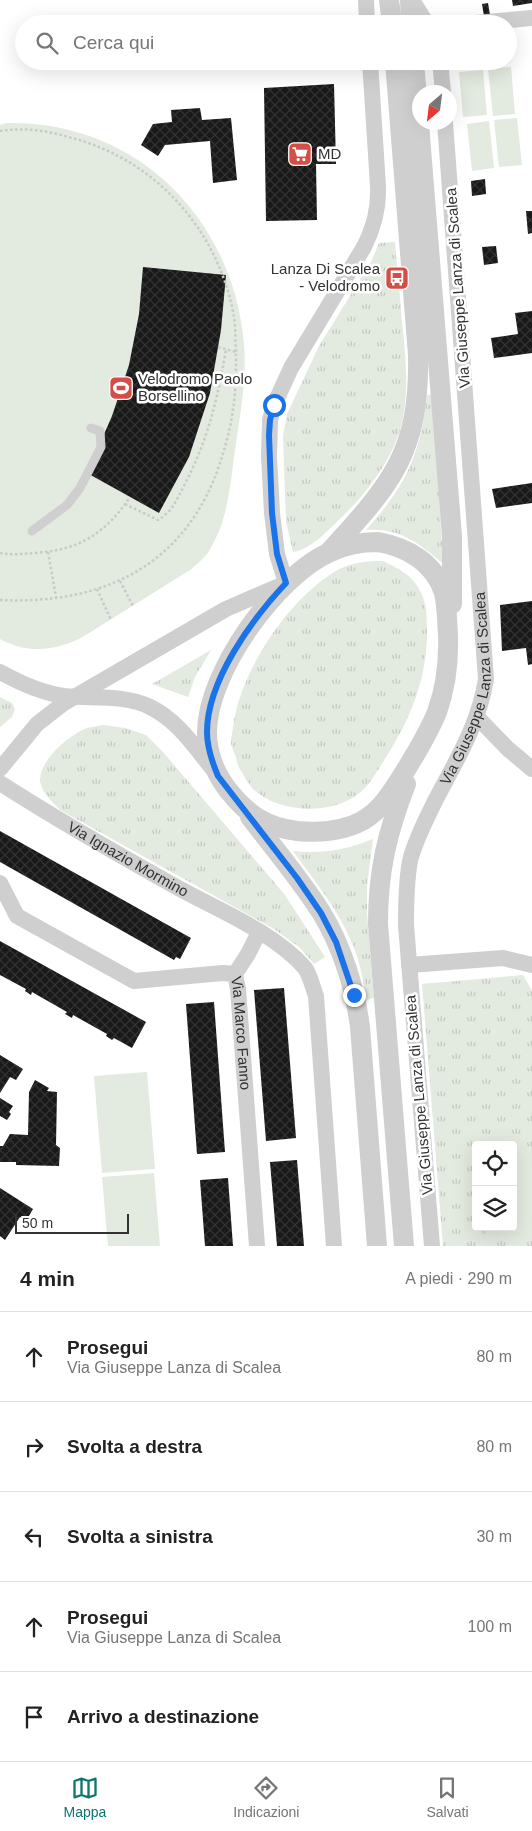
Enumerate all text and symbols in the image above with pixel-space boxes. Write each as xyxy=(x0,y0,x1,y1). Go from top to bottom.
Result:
search box xyxy=(15,15,517,70)
icon: search xyxy=(33,29,61,57)
text: Cerca qui xyxy=(73,32,154,53)
north arrow xyxy=(412,85,457,130)
supermarket icon: MD xyxy=(287,141,313,167)
place label: MD xyxy=(318,145,341,162)
street label: Via Giuseppe Lanza di Scalea xyxy=(442,187,473,389)
place label: Lanza Di Scalea - Velodromo xyxy=(271,260,381,294)
bus stop icon: Lanza Di Scalea - Velodromo xyxy=(384,265,410,291)
place label: Velodromo Paolo Borsellino xyxy=(138,370,252,404)
sports icon: Velodromo Paolo Borsellino xyxy=(108,375,134,401)
route start xyxy=(263,394,286,417)
street label: Via Giuseppe Lanza di Scalea xyxy=(436,591,494,788)
street label: Via Ignazio Mormino xyxy=(65,818,191,900)
street label: Via Marco Fanno xyxy=(228,975,254,1091)
route end xyxy=(343,984,366,1007)
street label: Via Giuseppe Lanza di Scalea xyxy=(401,994,436,1196)
map controls xyxy=(472,1141,517,1231)
button: locate xyxy=(472,1141,517,1186)
button: layers xyxy=(472,1186,517,1231)
scale bar xyxy=(15,1211,129,1234)
text: 50 m xyxy=(22,1215,53,1231)
text: 4 min xyxy=(20,1267,75,1290)
text: A piedi · 290 m xyxy=(405,1270,512,1287)
text: Prosegui xyxy=(67,1337,148,1358)
icon: ahead xyxy=(20,1343,48,1371)
text: 80 m xyxy=(476,1348,512,1365)
text: Via Giuseppe Lanza di Scalea xyxy=(67,1359,281,1376)
icon: right xyxy=(20,1433,48,1461)
text: Svolta a destra xyxy=(67,1436,202,1457)
text: 80 m xyxy=(476,1438,512,1455)
icon: left xyxy=(20,1523,48,1551)
text: Svolta a sinistra xyxy=(67,1526,213,1547)
text: 30 m xyxy=(476,1528,512,1545)
text: Prosegui xyxy=(67,1607,148,1628)
icon: ahead xyxy=(20,1613,48,1641)
text: 100 m xyxy=(468,1618,512,1635)
text: Via Giuseppe Lanza di Scalea xyxy=(67,1629,281,1646)
icon: arrive xyxy=(20,1703,48,1731)
text: Arrivo a destinazione xyxy=(67,1706,259,1727)
tab: Mappa xyxy=(64,1774,106,1820)
tab: Indicazioni xyxy=(233,1774,299,1820)
tab: Salvati xyxy=(426,1774,469,1820)

